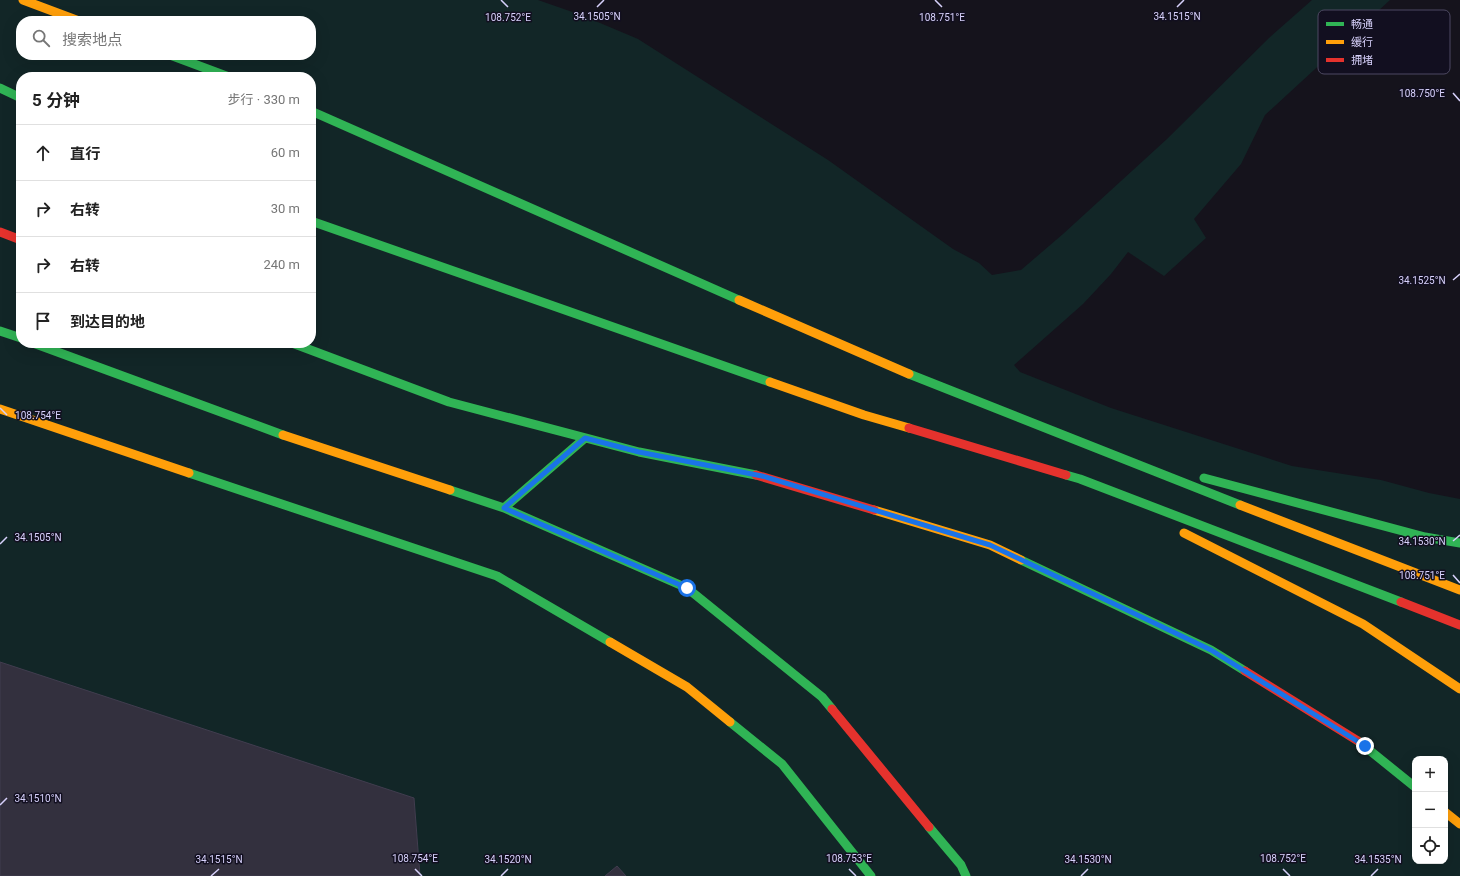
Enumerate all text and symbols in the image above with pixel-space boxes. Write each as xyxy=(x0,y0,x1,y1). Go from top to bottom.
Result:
legend xyxy=(1318,10,1450,74)
text: 34.1505°N xyxy=(573,11,621,22)
text: 34.1515°N xyxy=(1153,11,1201,22)
text: 108.752°E xyxy=(485,12,531,23)
text: 108.751°E xyxy=(919,12,965,23)
search box xyxy=(16,16,316,60)
text: 畅通 xyxy=(1351,18,1373,31)
icon: search xyxy=(30,27,52,49)
text: 搜索地点 xyxy=(62,31,122,49)
text: 缓行 xyxy=(1351,36,1373,49)
text: 拥堵 xyxy=(1351,54,1373,67)
text: 108.750°E xyxy=(1399,88,1445,99)
text: 5 分钟 xyxy=(32,90,80,110)
text: 步行 · 330 m xyxy=(228,92,300,107)
icon: ahead xyxy=(32,142,54,164)
text: 直行 xyxy=(70,145,100,163)
text: 60 m xyxy=(271,145,300,160)
icon: right xyxy=(32,198,54,220)
text: 右转 xyxy=(70,201,100,219)
text: 30 m xyxy=(271,201,300,216)
icon: right xyxy=(32,254,54,276)
text: 右转 xyxy=(70,257,100,275)
text: 240 m xyxy=(263,257,300,272)
text: 34.1525°N xyxy=(1398,275,1446,286)
icon: arrive xyxy=(32,310,54,332)
text: 到达目的地 xyxy=(70,313,145,331)
text: 108.754°E xyxy=(15,410,61,421)
text: 34.1505°N xyxy=(14,532,62,543)
text: 34.1530°N xyxy=(1398,536,1446,547)
text: 108.751°E xyxy=(1399,570,1445,581)
route start xyxy=(678,579,696,597)
route end xyxy=(1356,737,1374,755)
map controls xyxy=(1412,756,1448,864)
button: + xyxy=(1412,756,1448,792)
button: − xyxy=(1412,792,1448,828)
text: 34.1510°N xyxy=(14,793,62,804)
button: locate xyxy=(1412,828,1448,864)
text: 108.754°E xyxy=(392,853,438,864)
text: 108.753°E xyxy=(826,853,872,864)
text: 108.752°E xyxy=(1260,853,1306,864)
text: 34.1515°N xyxy=(195,854,243,865)
text: 34.1520°N xyxy=(484,854,532,865)
text: 34.1530°N xyxy=(1064,854,1112,865)
text: 34.1535°N xyxy=(1354,854,1402,865)

